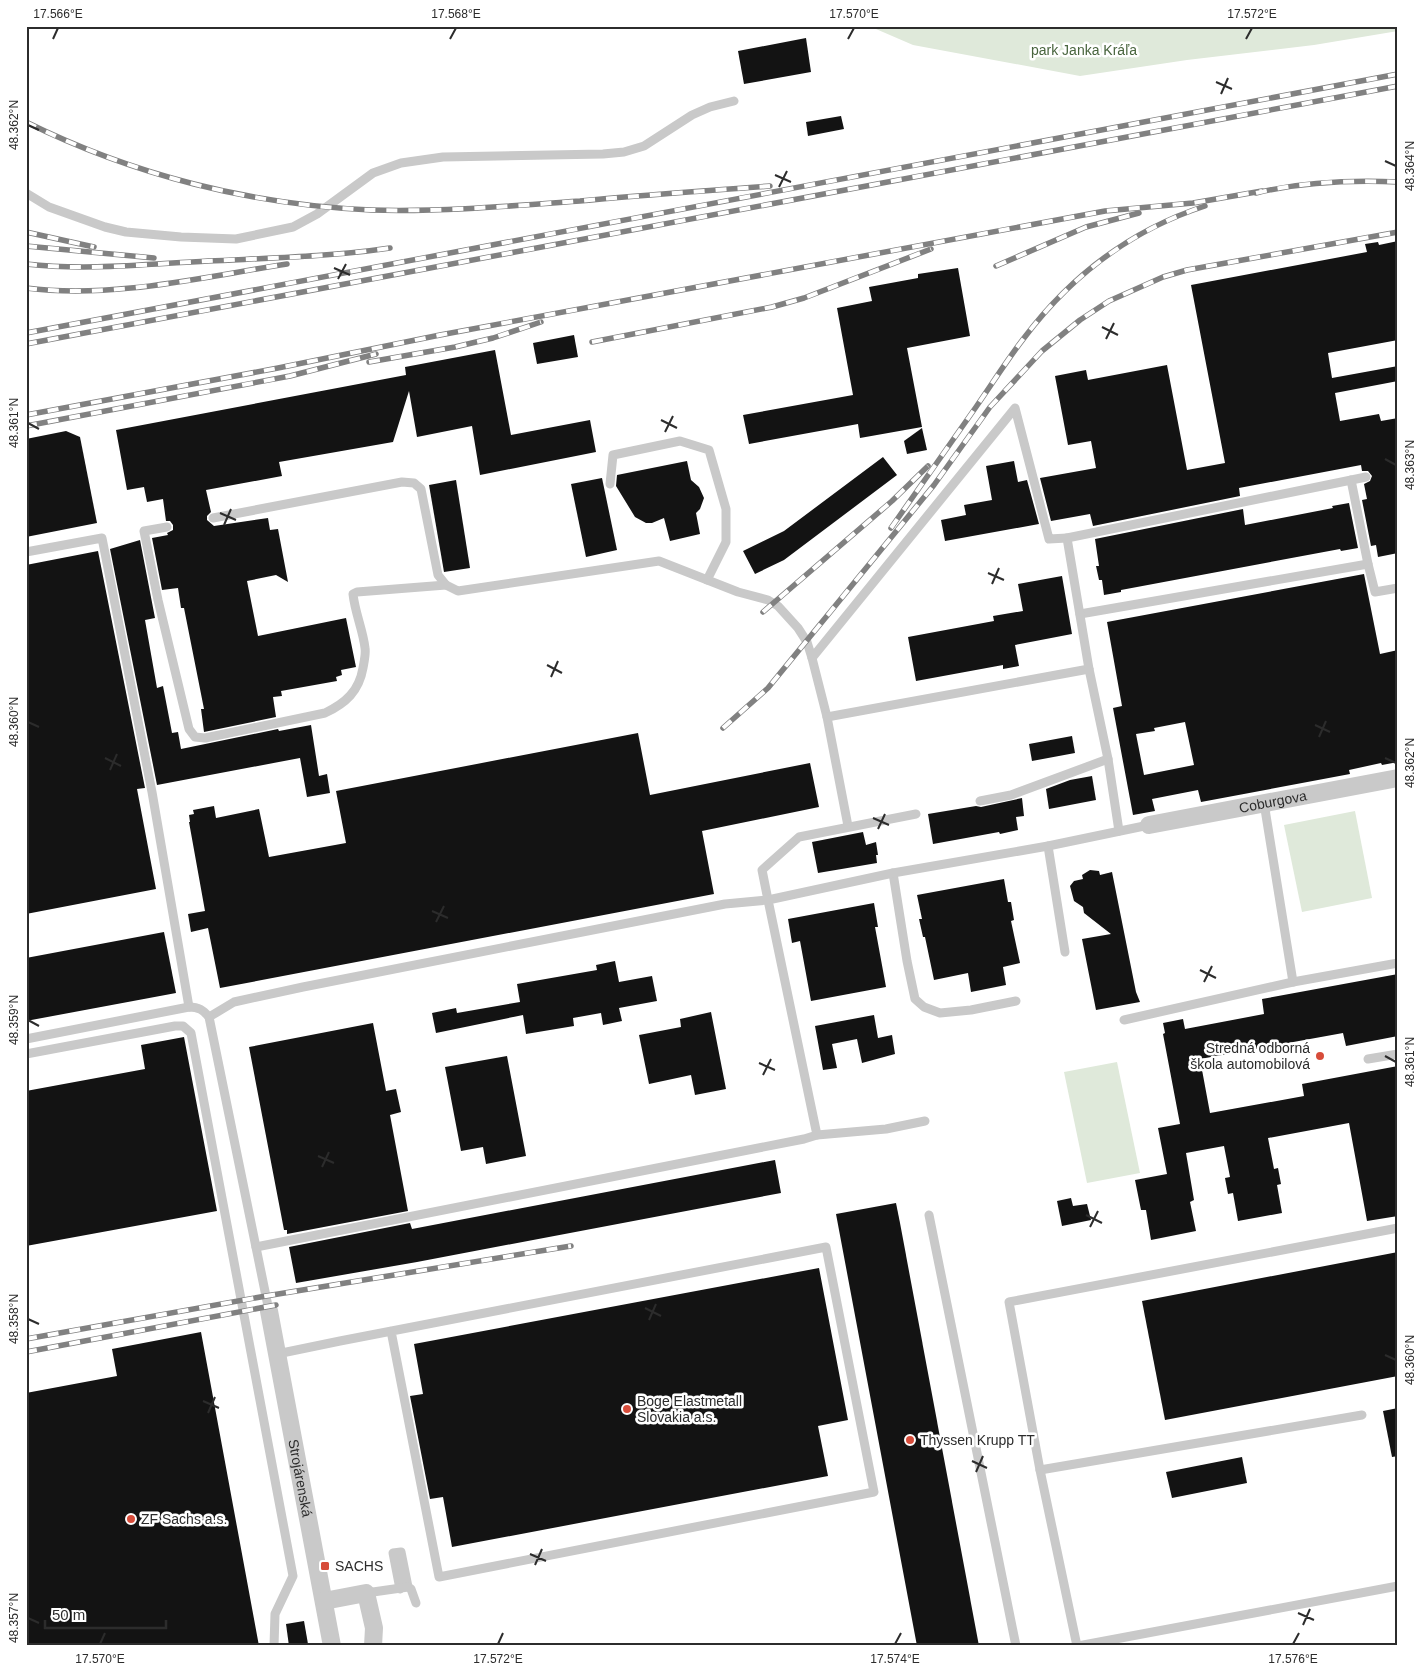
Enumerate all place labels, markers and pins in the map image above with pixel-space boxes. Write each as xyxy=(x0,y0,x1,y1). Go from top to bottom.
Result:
place label: Stredná odborná škola automobilová xyxy=(1190,1040,1310,1072)
marker: Stredná odborná škola automobilová xyxy=(1314,1050,1326,1062)
place label: Boge Elastmetall Slovakia a.s. xyxy=(637,1393,742,1425)
marker: Boge Elastmetall Slovakia a.s. xyxy=(621,1403,633,1415)
place label: Thyssen Krupp TT xyxy=(920,1432,1035,1448)
marker: Thyssen Krupp TT xyxy=(904,1434,916,1446)
place label: ZF Sachs a.s. xyxy=(141,1511,227,1527)
marker: ZF Sachs a.s. xyxy=(125,1513,137,1525)
place label: SACHS xyxy=(335,1558,383,1574)
marker: SACHS xyxy=(319,1560,331,1572)

